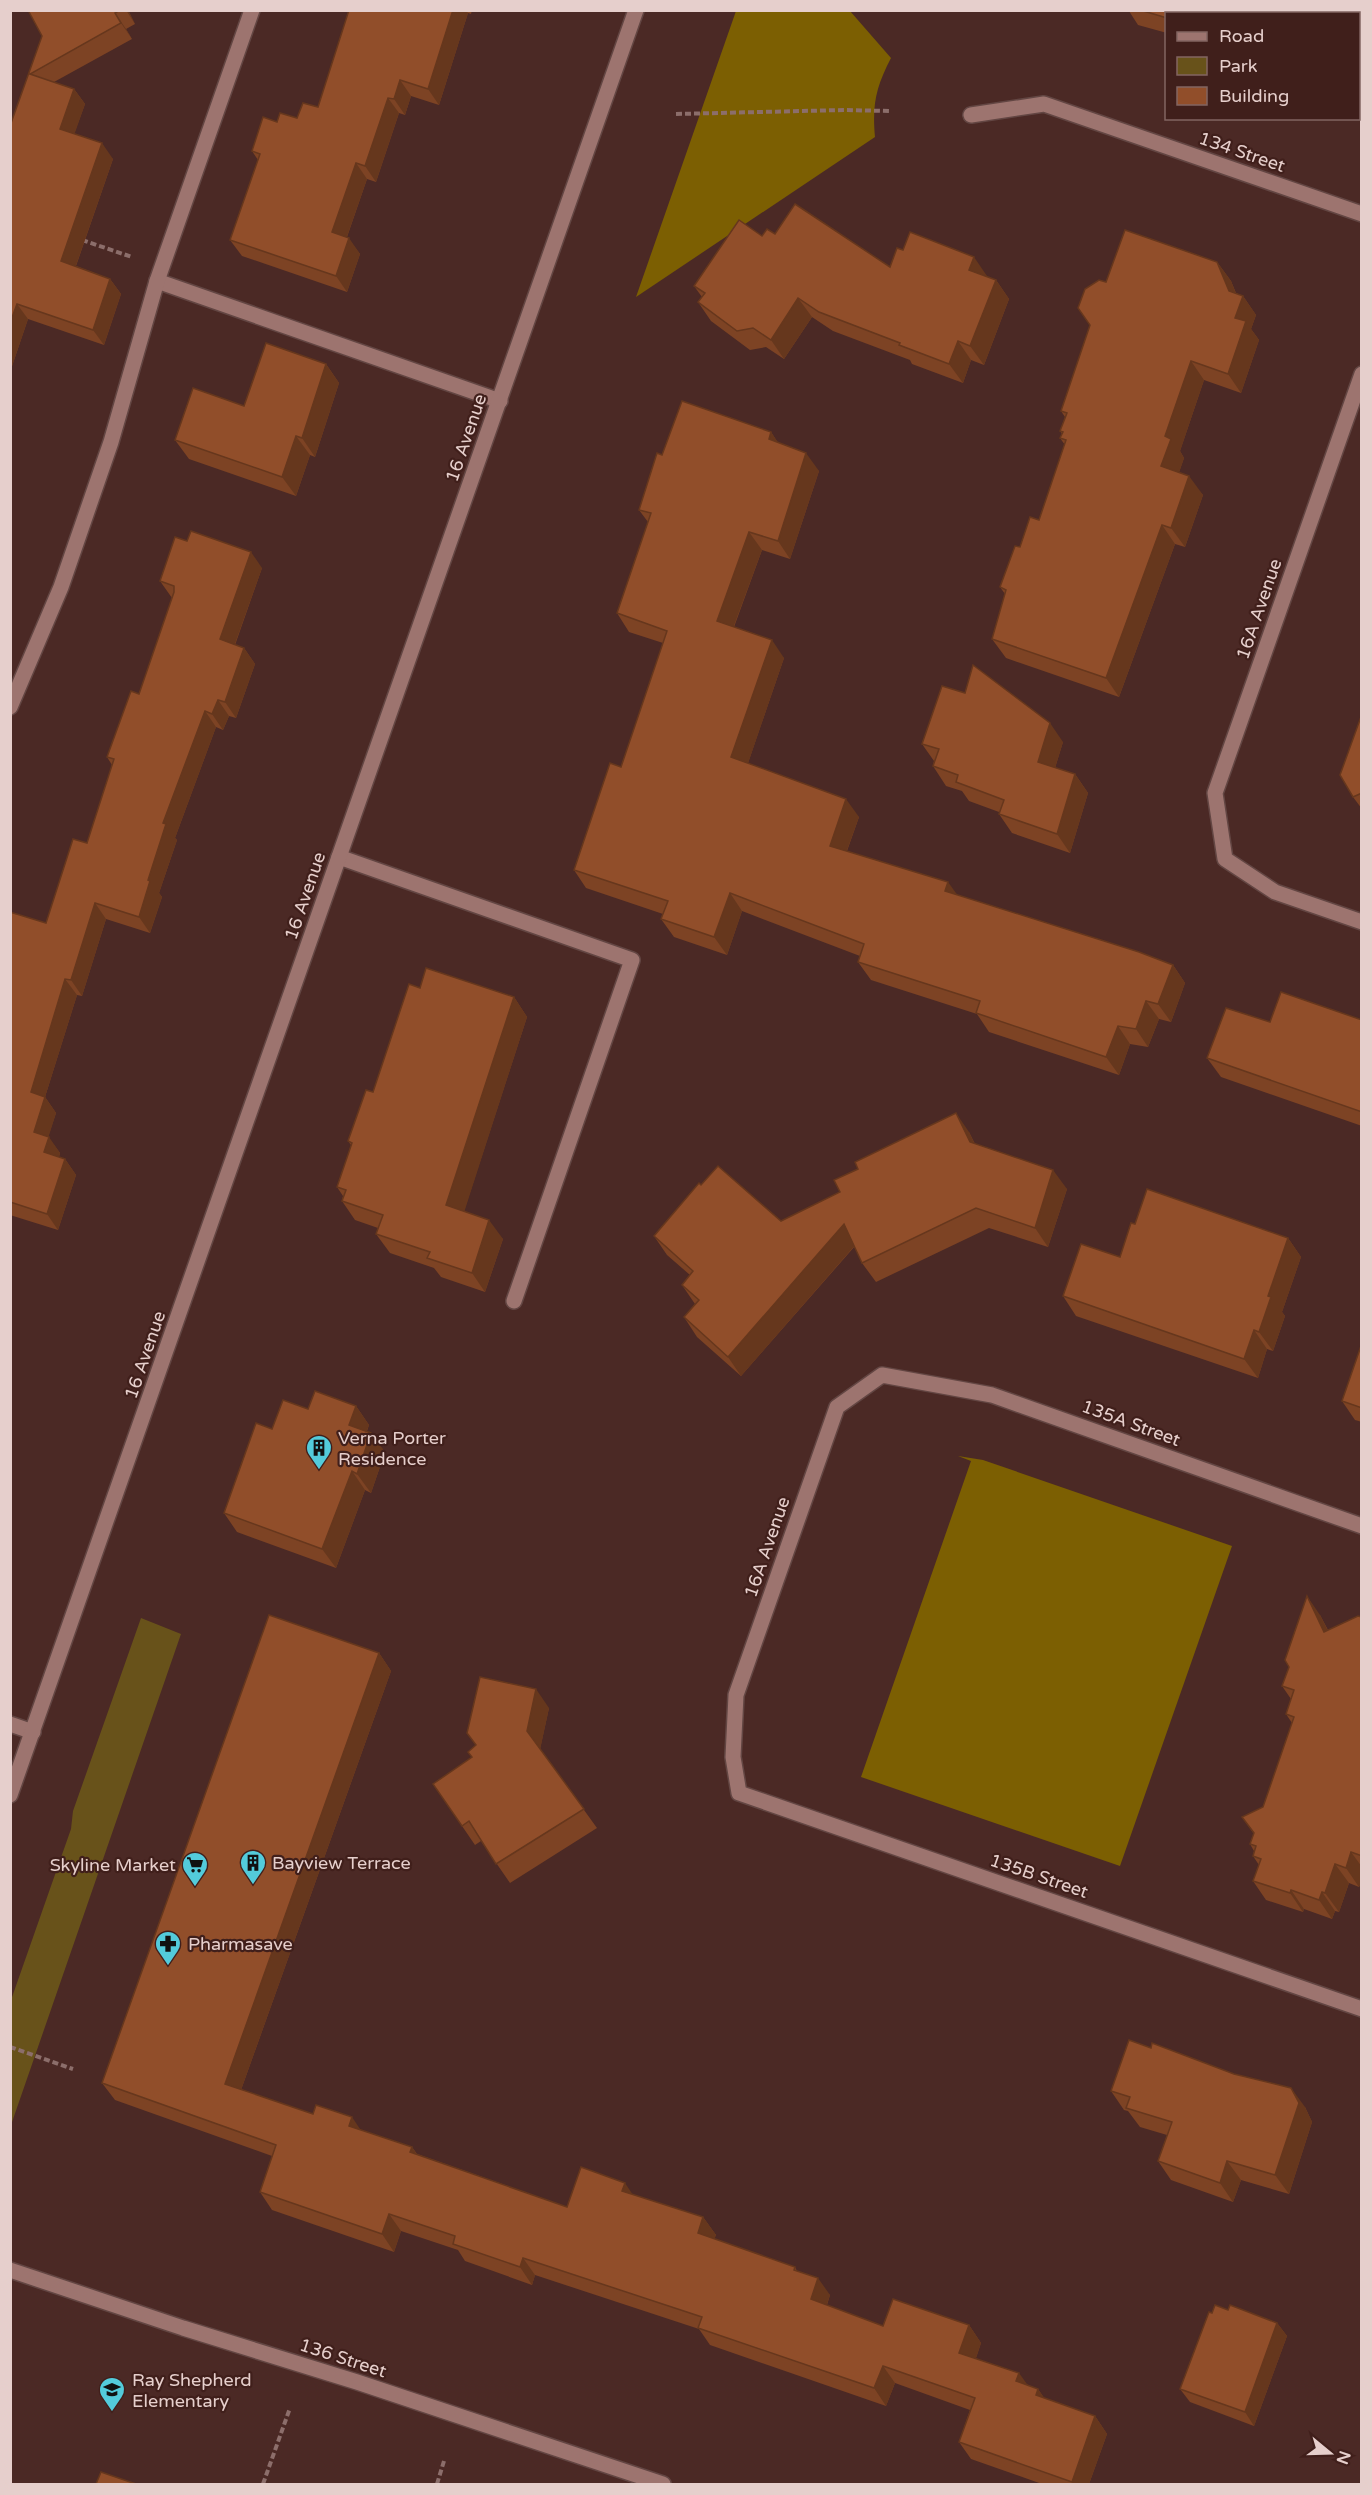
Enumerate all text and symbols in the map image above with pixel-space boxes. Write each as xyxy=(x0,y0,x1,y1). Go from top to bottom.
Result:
legend xyxy=(1165,12,1360,120)
text: Road xyxy=(1219,25,1264,47)
text: Park xyxy=(1219,55,1258,77)
text: Building xyxy=(1219,85,1289,107)
street label: 134 Street xyxy=(1196,127,1288,177)
street label: 16 Avenue xyxy=(441,391,491,485)
street label: 16A Avenue xyxy=(1231,556,1287,662)
street label: 16 Avenue xyxy=(280,849,330,943)
street label: 16 Avenue xyxy=(120,1308,170,1402)
street label: 135A Street xyxy=(1079,1395,1183,1451)
place label: Verna Porter Residence xyxy=(338,1427,446,1470)
building icon: Verna Porter Residence xyxy=(304,1433,334,1471)
street label: 16A Avenue xyxy=(739,1494,795,1600)
building icon: Bayview Terrace xyxy=(238,1848,268,1886)
street label: 135B Street xyxy=(987,1849,1091,1903)
supermarket icon: Skyline Market xyxy=(180,1850,210,1888)
place label: Bayview Terrace xyxy=(272,1852,411,1874)
place label: Skyline Market xyxy=(50,1854,176,1876)
pharmacy icon: Pharmasave xyxy=(153,1929,183,1967)
place label: Pharmasave xyxy=(188,1933,293,1955)
street label: 136 Street xyxy=(297,2334,389,2382)
place label: Ray Shepherd Elementary xyxy=(132,2369,252,2412)
school or university icon: Ray Shepherd Elementary xyxy=(97,2375,127,2413)
north arrow xyxy=(1300,2423,1360,2483)
text: N xyxy=(1332,2448,1355,2467)

